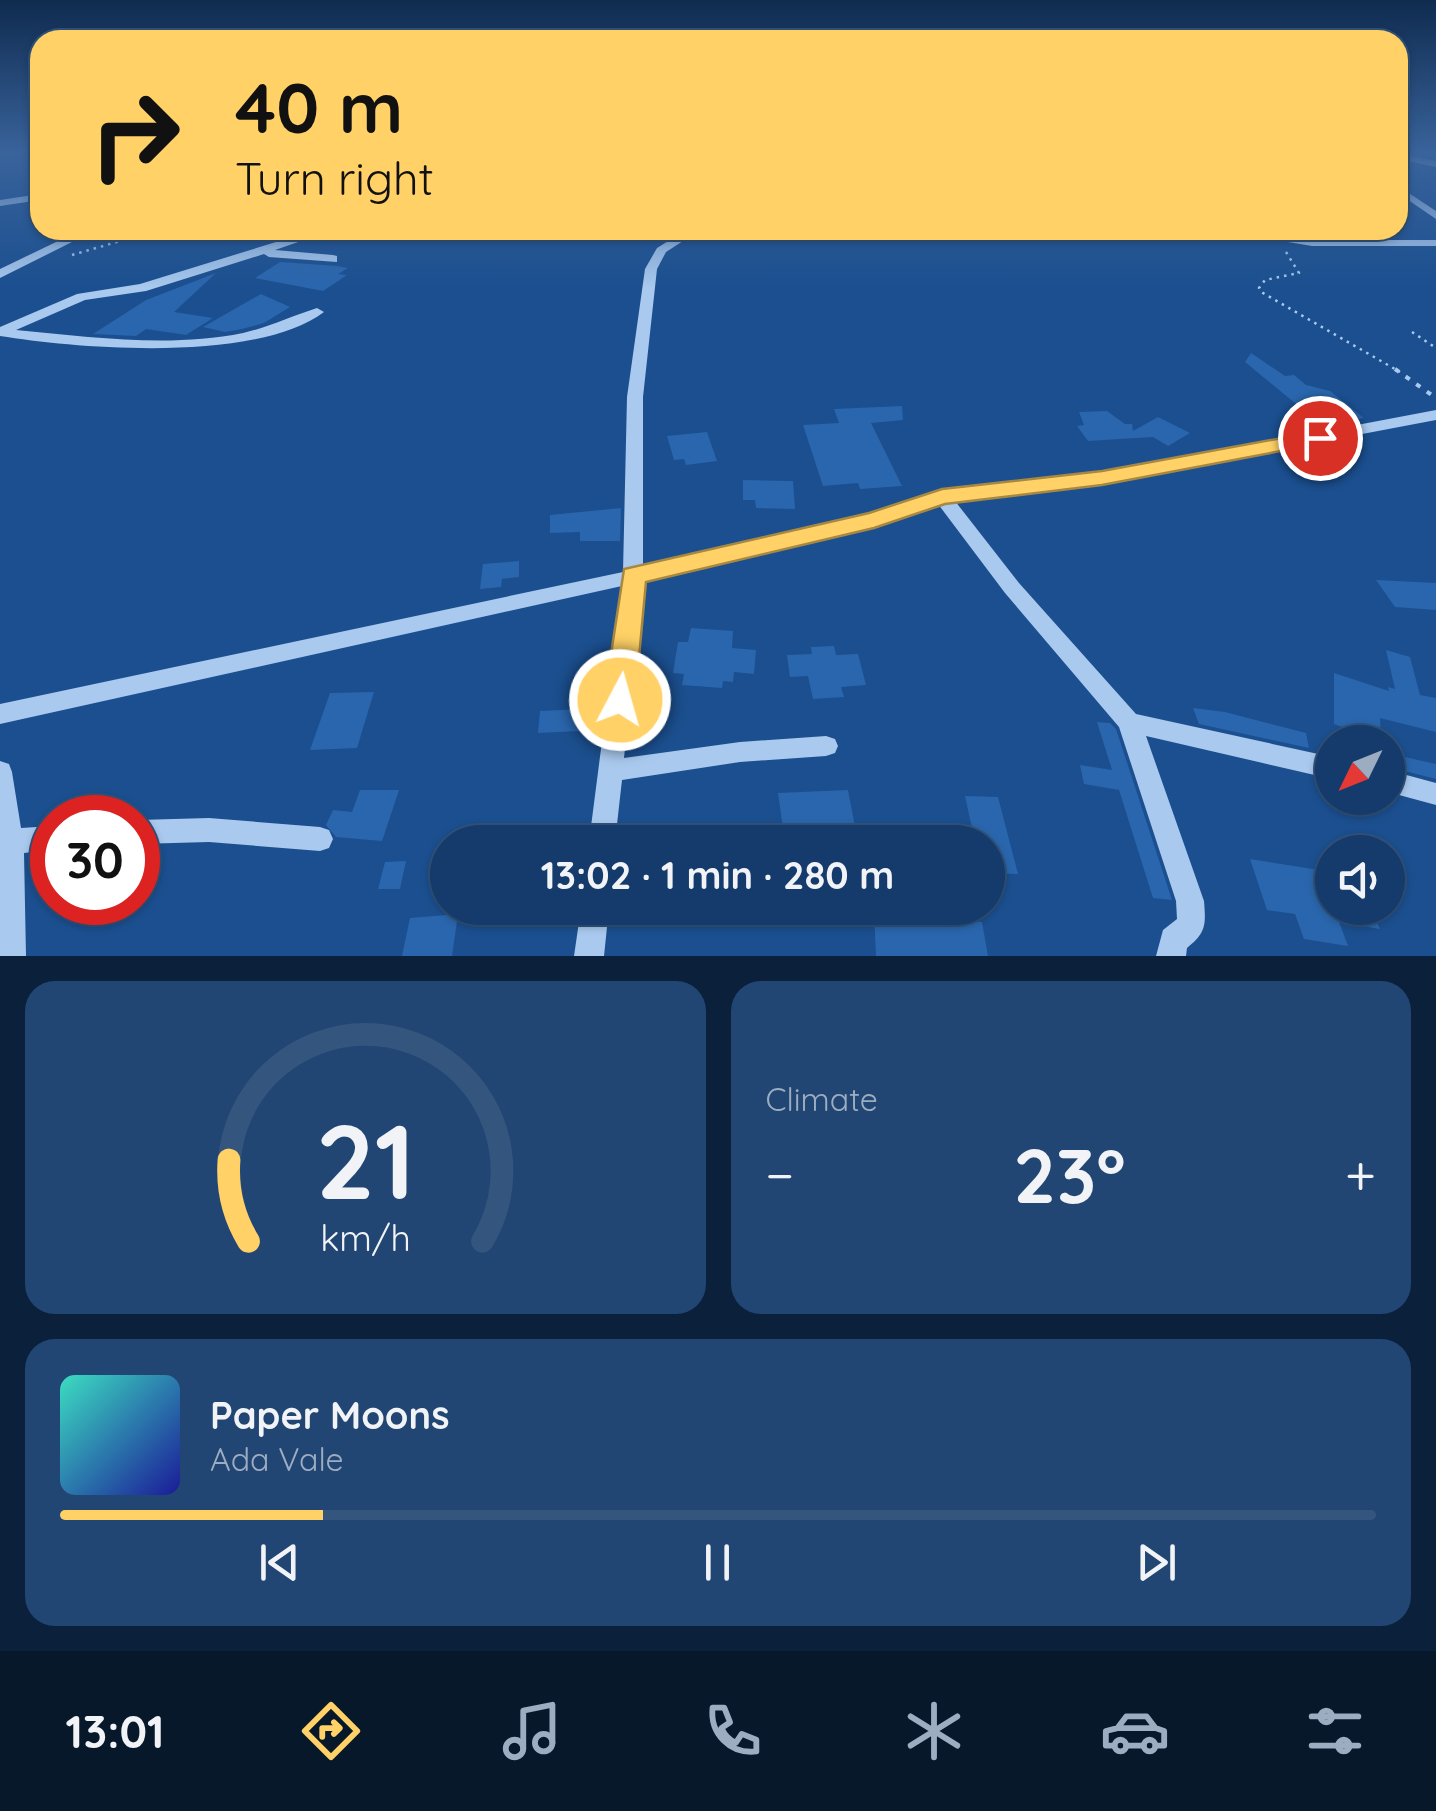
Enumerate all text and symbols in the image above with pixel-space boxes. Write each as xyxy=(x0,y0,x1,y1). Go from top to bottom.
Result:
text: 40 m xyxy=(235,63,403,151)
icon: right xyxy=(70,70,200,200)
text: Turn right xyxy=(235,150,434,206)
pin xyxy=(1278,396,1363,481)
icon: arrive xyxy=(1293,411,1348,466)
position arrow xyxy=(568,648,672,752)
north arrow xyxy=(1315,725,1405,815)
map controls xyxy=(1315,725,1405,925)
speed limit sign: 30 xyxy=(30,795,160,925)
button: sound xyxy=(1315,835,1405,925)
text: 13:02 · 1 min · 280 m xyxy=(541,851,894,899)
text: Climate xyxy=(766,1079,878,1119)
text: 21 xyxy=(315,1095,415,1225)
text: 23° xyxy=(1013,1128,1126,1222)
text: − xyxy=(766,1140,794,1209)
text: + xyxy=(1345,1140,1376,1209)
text: km/h xyxy=(320,1215,411,1260)
text: Paper Moons xyxy=(210,1391,450,1439)
text: Ada Vale xyxy=(210,1439,344,1479)
icon: previous xyxy=(252,1535,307,1590)
icon: pause xyxy=(690,1535,745,1590)
icon: next xyxy=(1129,1535,1184,1590)
icon: directions xyxy=(296,1696,366,1766)
icon: music xyxy=(497,1696,567,1766)
icon: phone xyxy=(698,1696,768,1766)
icon: climate xyxy=(899,1696,969,1766)
icon: car xyxy=(1100,1696,1170,1766)
icon: filters xyxy=(1300,1696,1370,1766)
text: 13:01 xyxy=(65,1703,165,1759)

